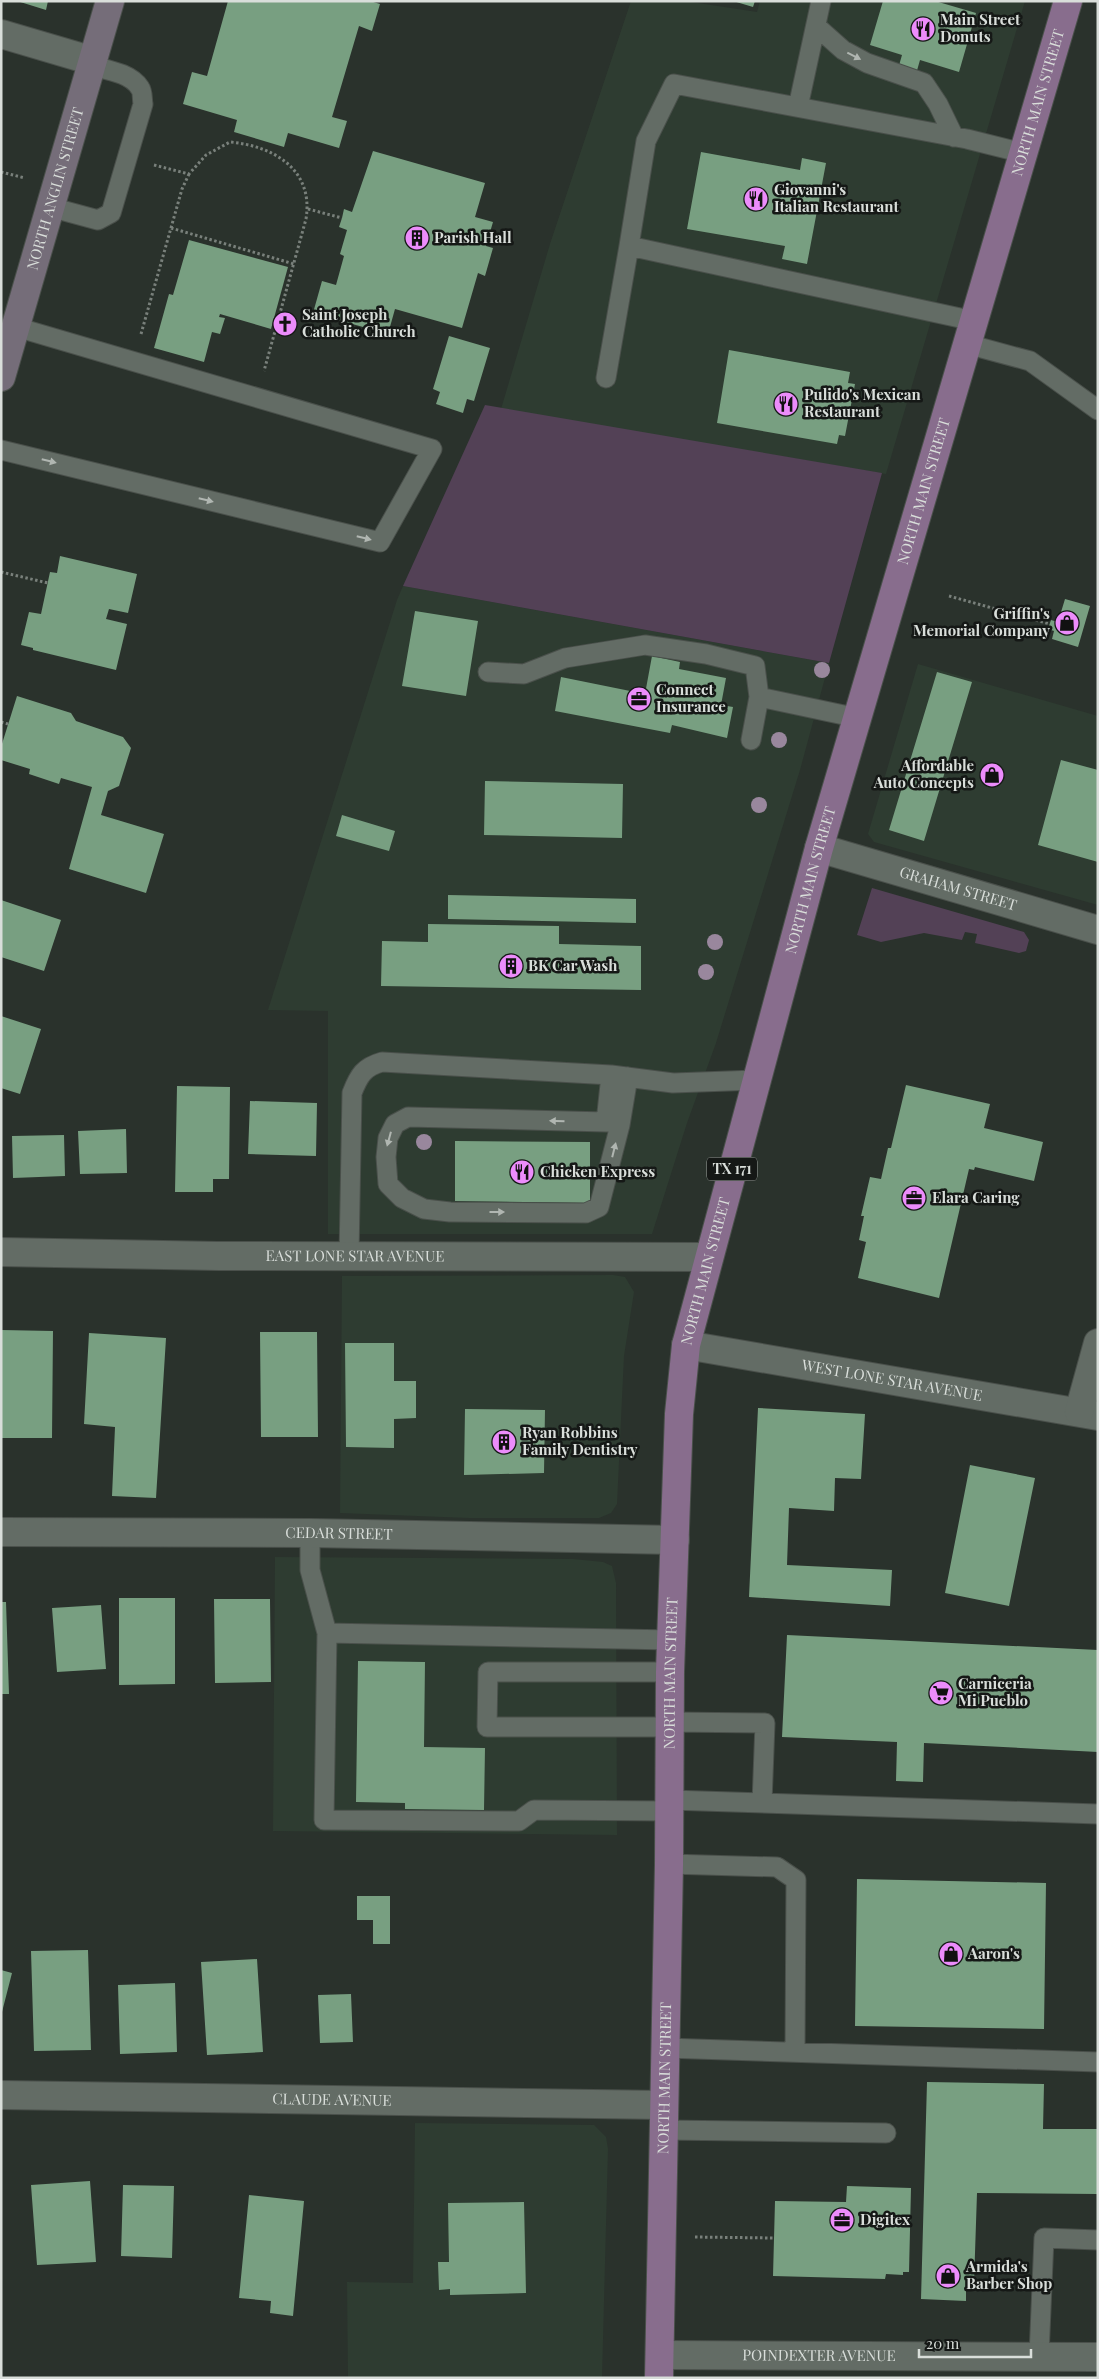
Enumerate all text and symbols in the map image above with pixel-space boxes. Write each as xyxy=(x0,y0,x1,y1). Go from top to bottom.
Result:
place label: Main Street Donuts xyxy=(940,9,1021,46)
restaurant icon: Main Street Donuts xyxy=(910,16,936,42)
street label: NORTH MAIN STREET xyxy=(1006,27,1068,178)
one-way arrow xyxy=(847,52,861,60)
street label: NORTH ANGLIN STREET xyxy=(22,105,88,272)
place label: Giovanni's Italian Restaurant xyxy=(774,179,899,216)
restaurant icon: Giovanni's Italian Restaurant xyxy=(743,186,769,212)
building icon: Parish Hall xyxy=(404,225,430,251)
place label: Parish Hall xyxy=(434,227,512,247)
place label: Saint Joseph Catholic Church xyxy=(302,304,416,341)
church icon: Saint Joseph Catholic Church xyxy=(272,311,298,337)
place label: Pulido's Mexican Restaurant xyxy=(804,384,922,421)
restaurant icon: Pulido's Mexican Restaurant xyxy=(773,391,799,417)
street label: NORTH MAIN STREET xyxy=(892,415,954,567)
one-way arrow xyxy=(41,457,56,465)
one-way arrow xyxy=(199,496,214,504)
one-way arrow xyxy=(357,535,372,543)
place label: Griffin's Memorial Company xyxy=(913,603,1050,640)
shop icon: Griffin's Memorial Company xyxy=(1054,610,1080,636)
place label: Connect Insurance xyxy=(656,679,726,716)
office icon: Connect Insurance xyxy=(626,686,652,712)
place label: Affordable Auto Concepts xyxy=(873,755,974,792)
shop icon: Affordable Auto Concepts xyxy=(979,762,1005,788)
street label: NORTH MAIN STREET xyxy=(780,804,840,956)
street label: GRAHAM STREET xyxy=(897,861,1020,915)
building icon: BK Car Wash xyxy=(498,953,524,979)
place label: BK Car Wash xyxy=(528,955,617,975)
one-way arrow xyxy=(549,1116,565,1124)
one-way arrow xyxy=(385,1132,393,1147)
one-way arrow xyxy=(610,1143,618,1158)
road number: TX 171 xyxy=(707,1158,757,1180)
restaurant icon: Chicken Express xyxy=(509,1159,535,1185)
place label: Chicken Express xyxy=(540,1161,655,1181)
office icon: Elara Caring xyxy=(901,1185,927,1211)
place label: Elara Caring xyxy=(932,1187,1020,1207)
street label: NORTH MAIN STREET xyxy=(675,1195,734,1347)
one-way arrow xyxy=(489,1208,505,1216)
street label: EAST LONE STAR AVENUE xyxy=(266,1245,444,1265)
street label: WEST LONE STAR AVENUE xyxy=(799,1354,984,1405)
place label: Ryan Robbins Family Dentistry xyxy=(522,1422,638,1459)
building icon: Ryan Robbins Family Dentistry xyxy=(491,1429,517,1455)
street label: CEDAR STREET xyxy=(285,1522,393,1544)
street label: NORTH MAIN STREET xyxy=(659,1597,682,1749)
place label: Carniceria Mi Pueblo xyxy=(958,1673,1032,1710)
supermarket icon: Carniceria Mi Pueblo xyxy=(928,1680,954,1706)
shop icon: Aaron's xyxy=(938,1941,964,1967)
place label: Aaron's xyxy=(967,1943,1020,1963)
street label: NORTH MAIN STREET xyxy=(652,2002,675,2154)
street label: CLAUDE AVENUE xyxy=(272,2088,392,2110)
office icon: Digitex xyxy=(829,2207,855,2233)
place label: Digitex xyxy=(860,2209,911,2229)
place label: Armida's Barber Shop xyxy=(965,2256,1052,2293)
shop icon: Armida's Barber Shop xyxy=(935,2263,961,2289)
scale bar xyxy=(919,2326,1032,2358)
text: 20 m xyxy=(926,2333,960,2353)
street label: POINDEXTER AVENUE xyxy=(742,2344,896,2365)

